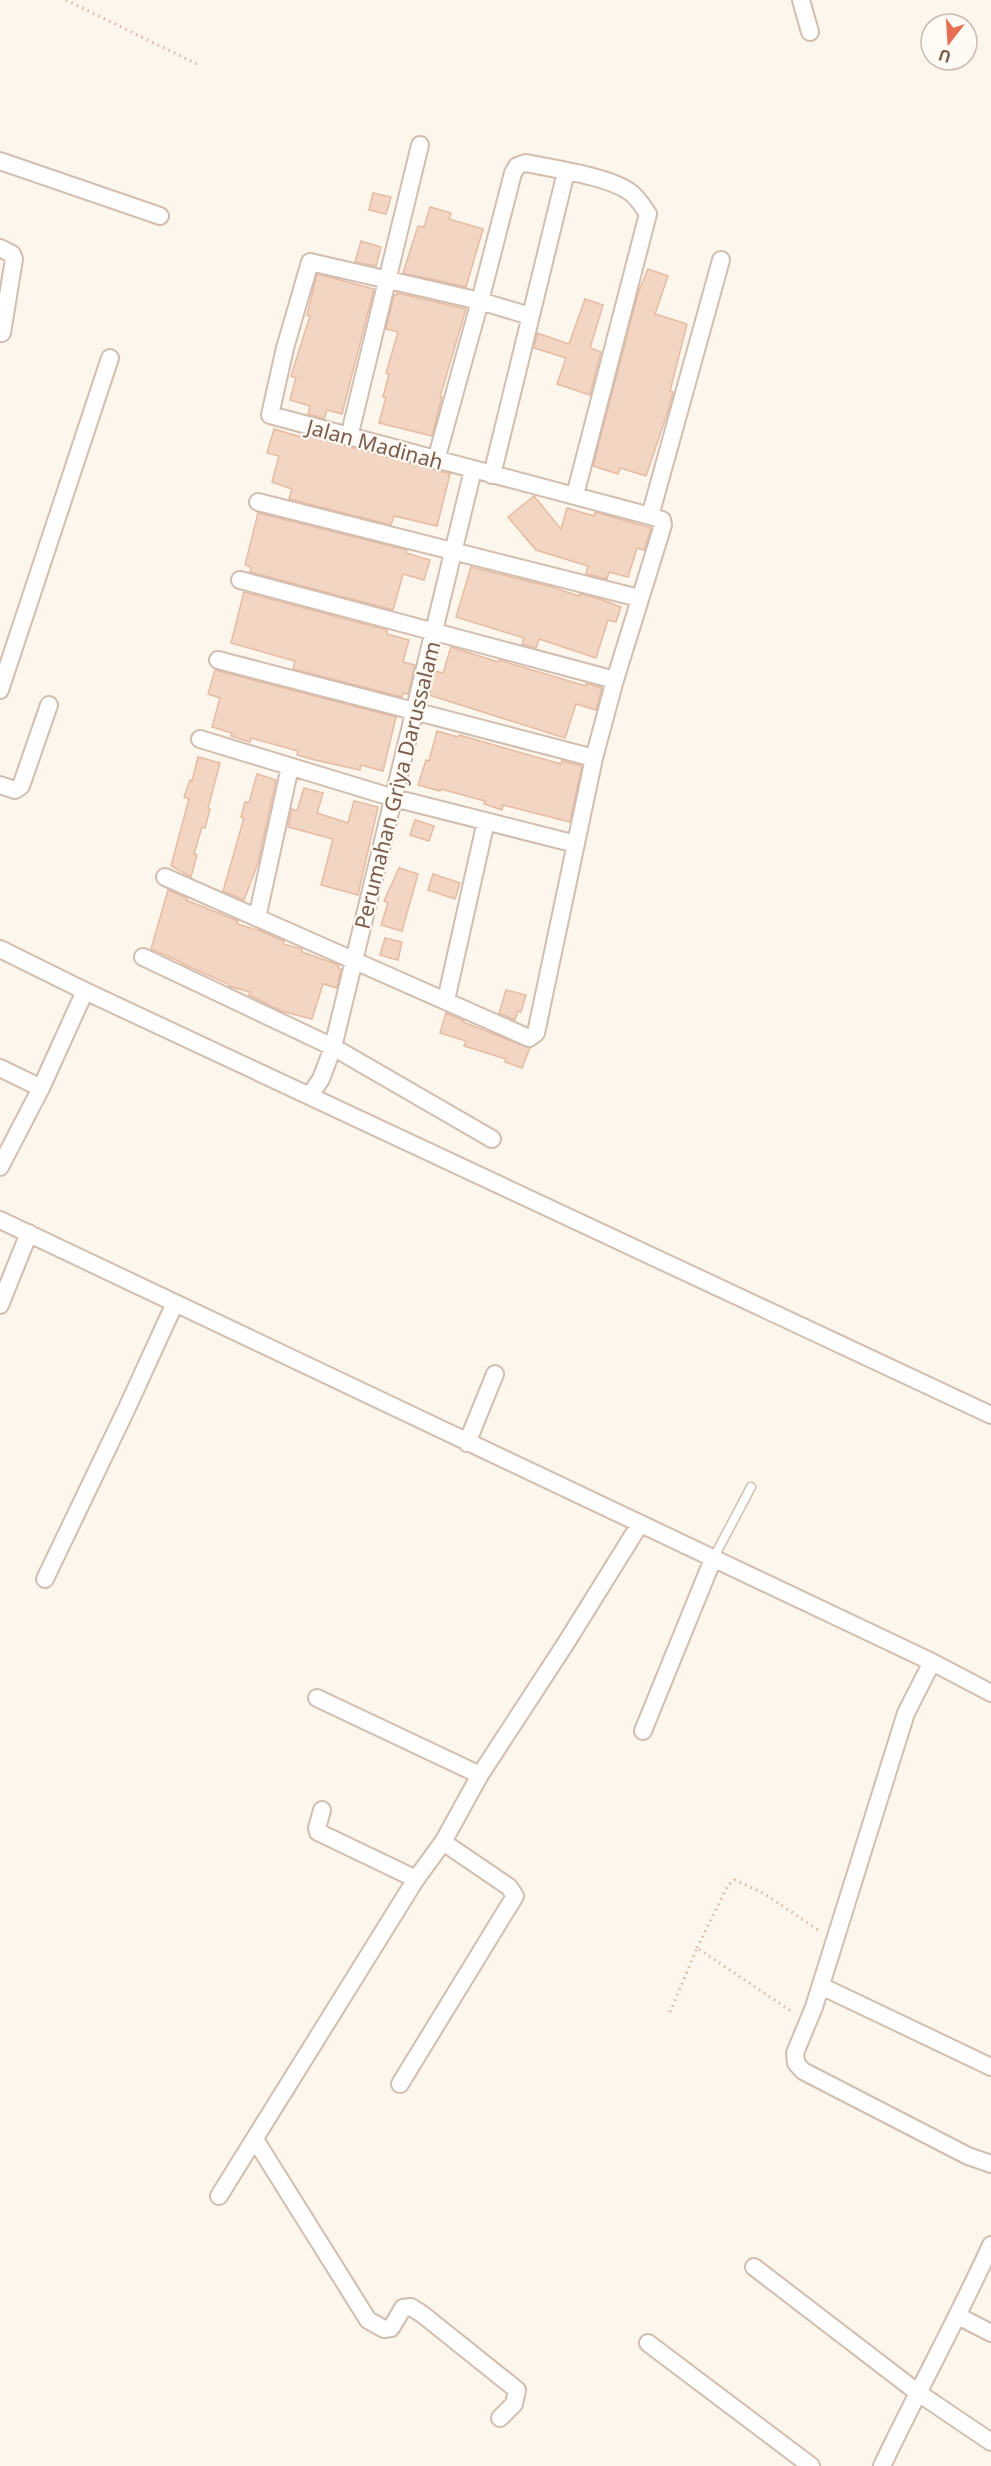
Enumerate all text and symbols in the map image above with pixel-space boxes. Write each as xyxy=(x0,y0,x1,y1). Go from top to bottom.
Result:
north arrow xyxy=(919,12,979,72)
text: U xyxy=(936,44,954,69)
street label: Jalan Madinah xyxy=(302,412,446,476)
street label: Perumahan Griya Darussalam xyxy=(348,638,446,932)

